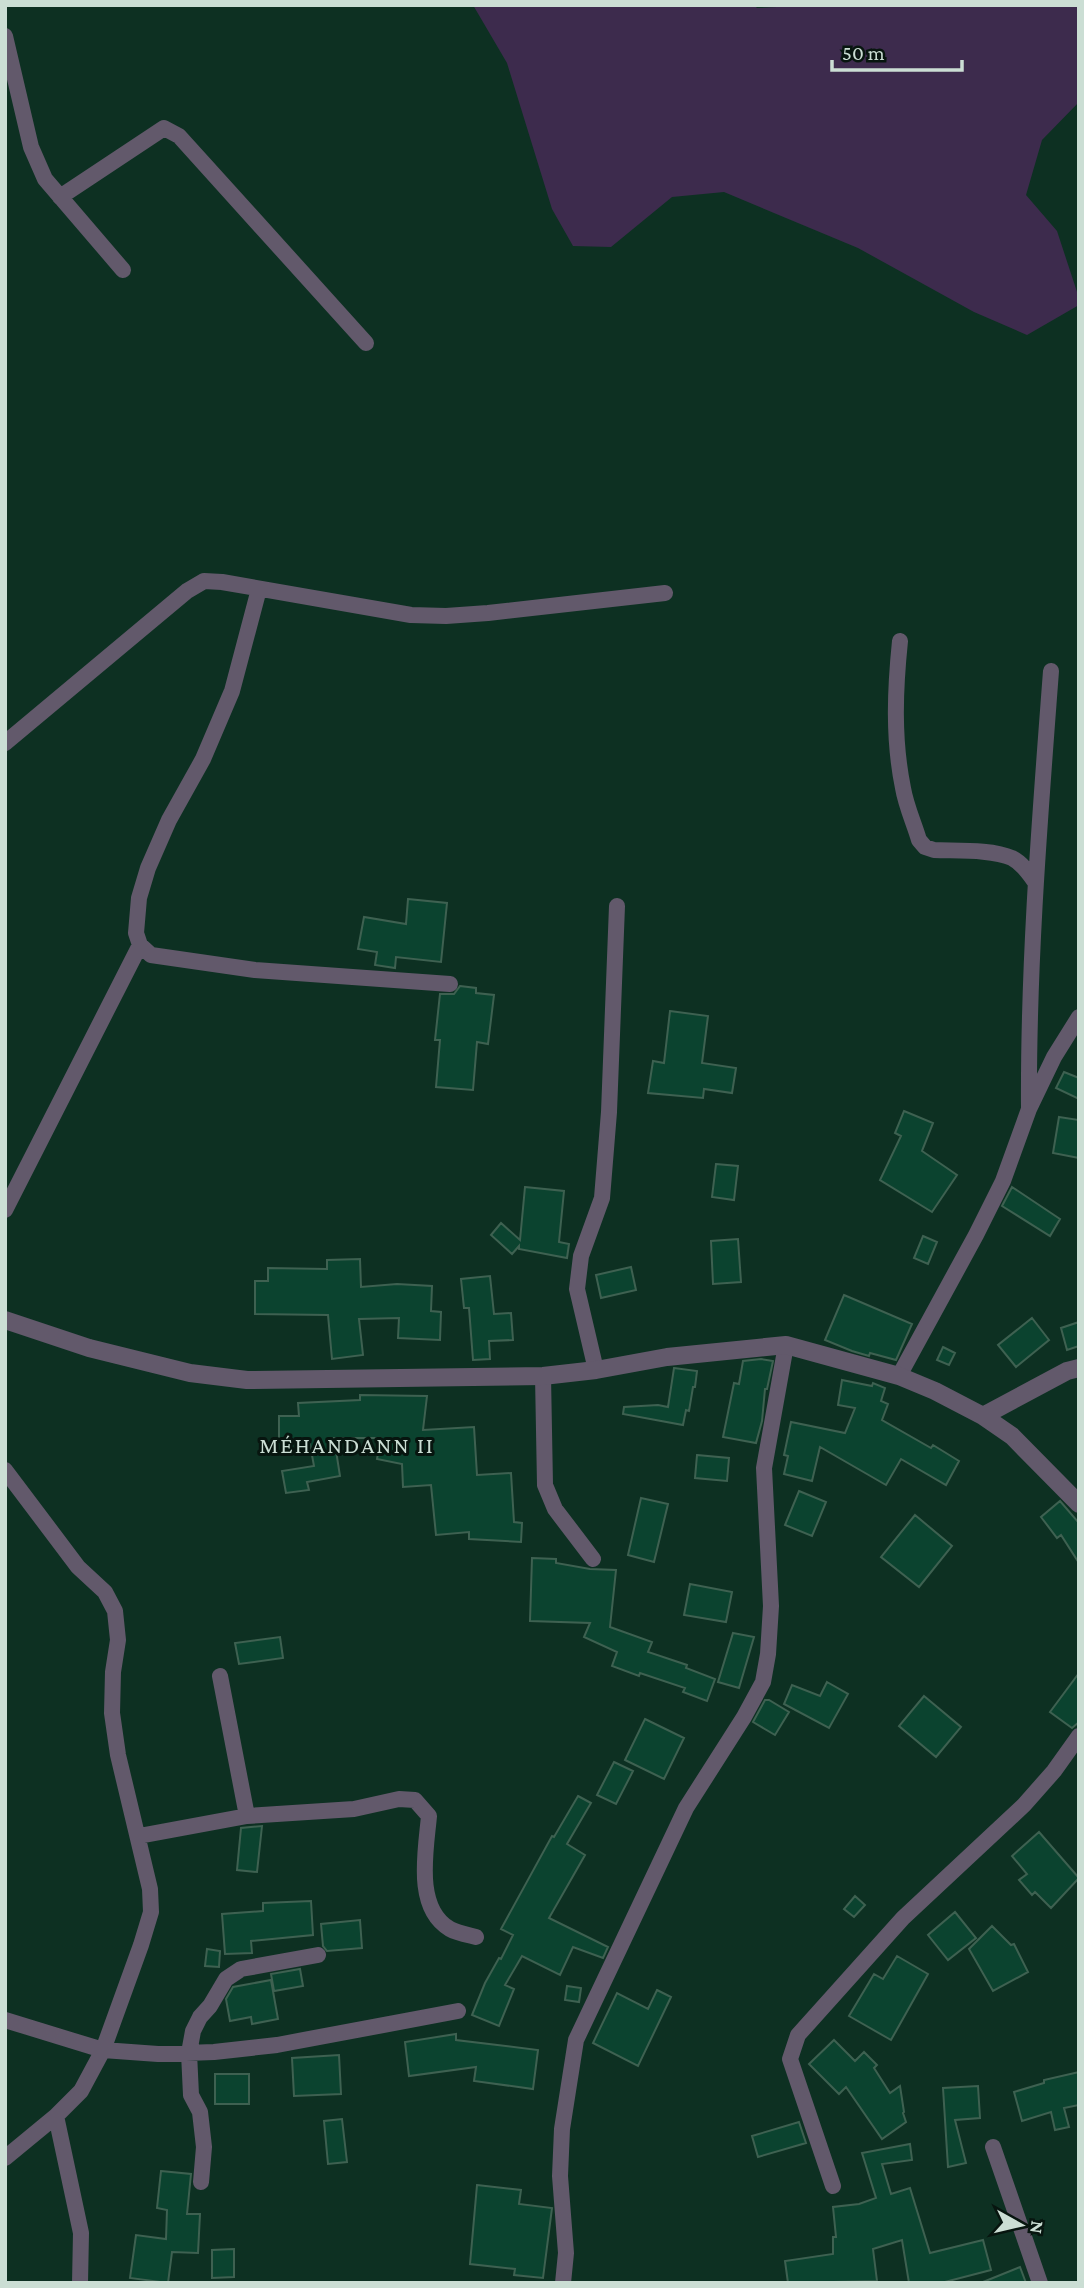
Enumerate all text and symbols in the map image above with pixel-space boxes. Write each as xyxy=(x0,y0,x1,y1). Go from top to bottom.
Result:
scale bar xyxy=(832,28,962,72)
text: 50 m xyxy=(842,41,885,65)
district label: MÉHANDANN II xyxy=(259,1432,435,1458)
north arrow xyxy=(986,2190,1056,2260)
text: N xyxy=(1026,2219,1049,2235)

